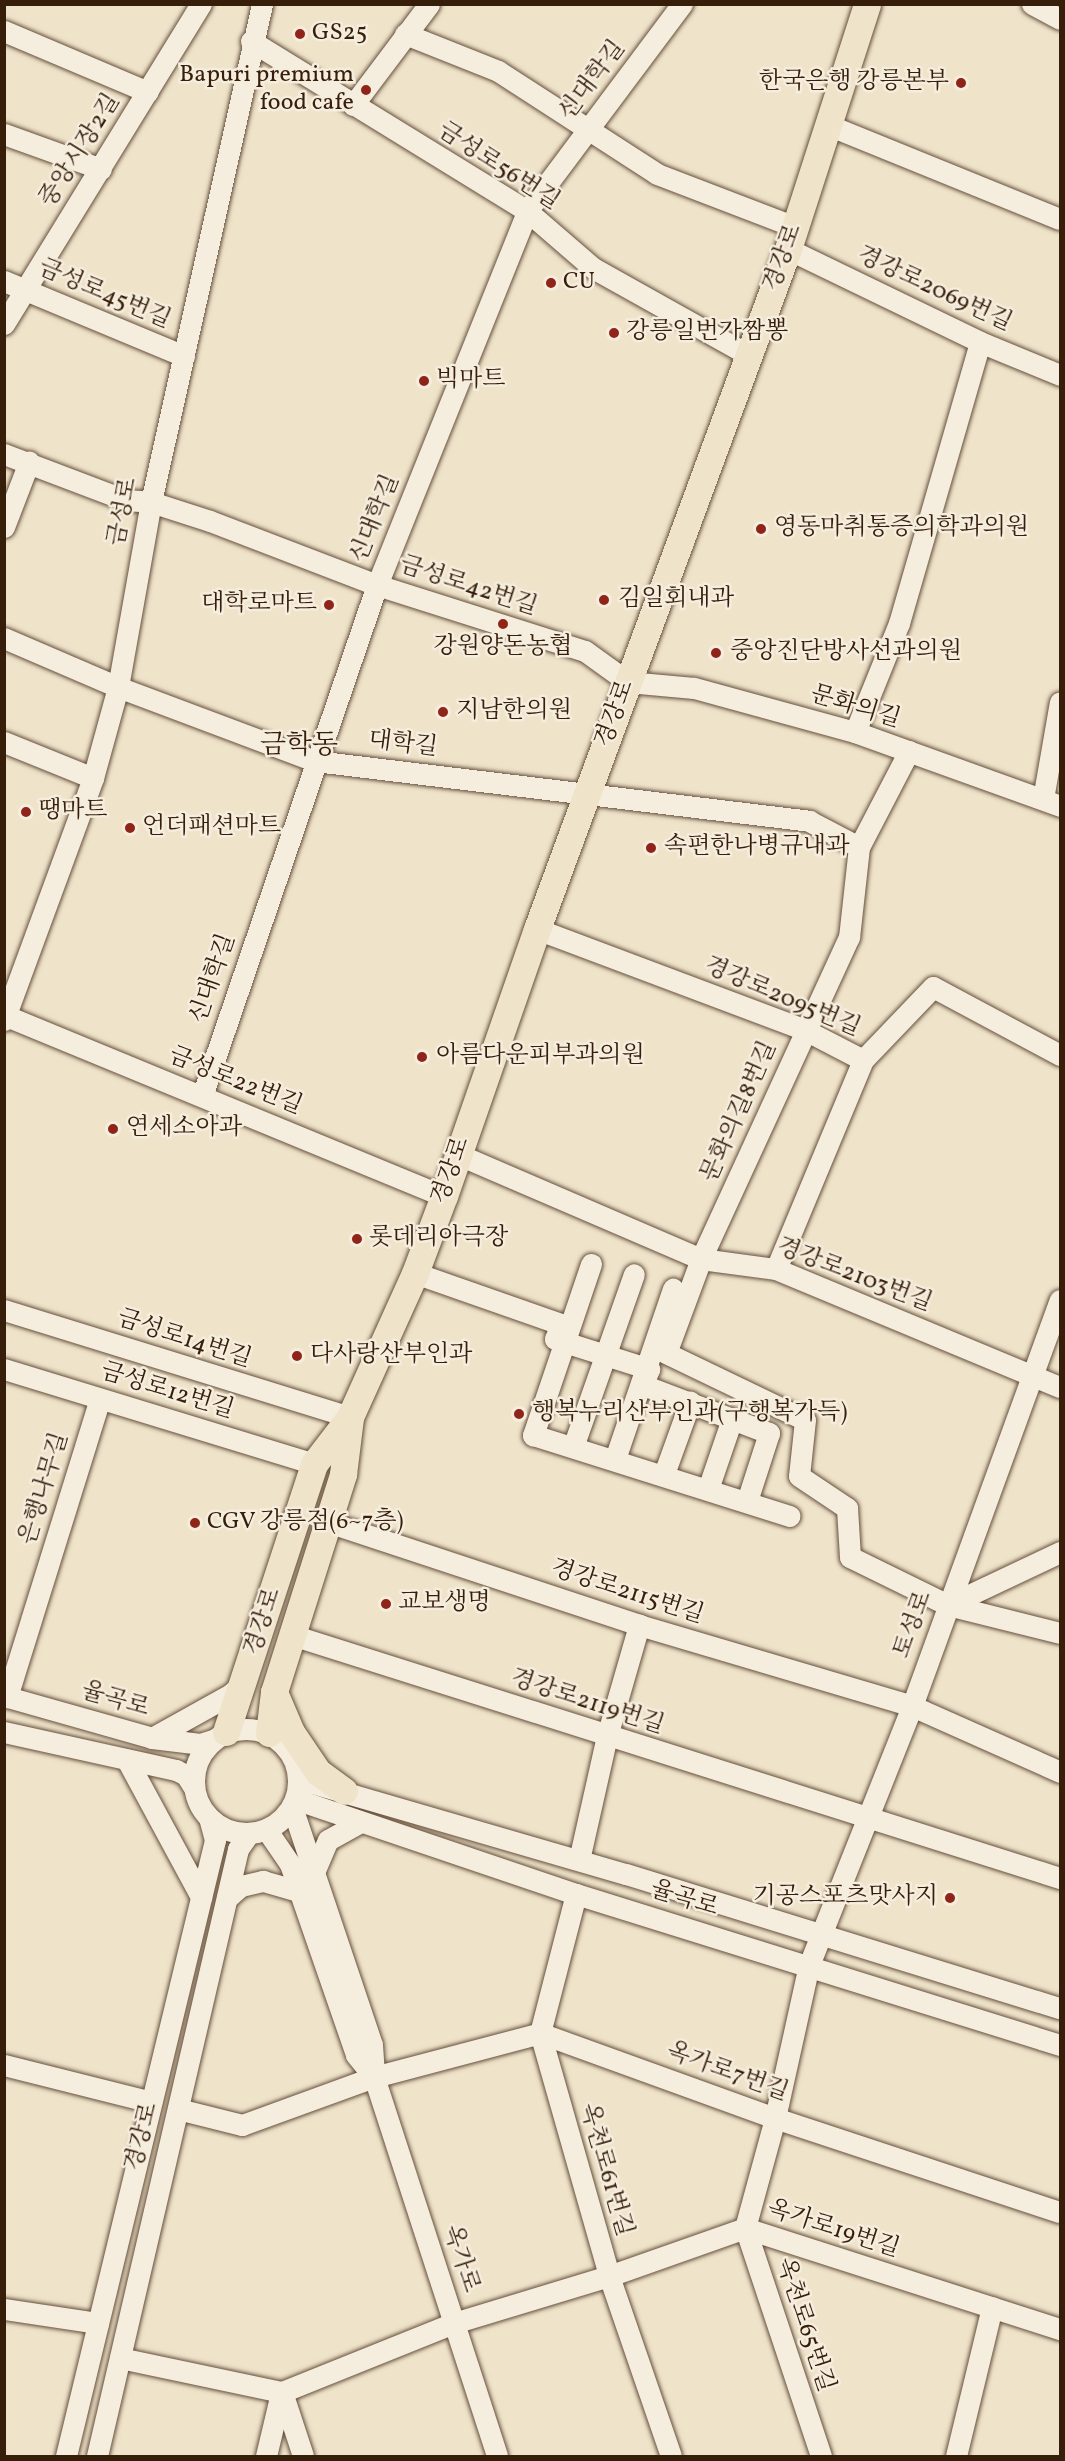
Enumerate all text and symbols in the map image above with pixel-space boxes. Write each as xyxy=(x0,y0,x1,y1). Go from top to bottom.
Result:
place label: GS25 xyxy=(312,20,367,48)
marker: GS25 xyxy=(293,27,307,41)
street label: 신대학길 xyxy=(554,35,632,127)
place label: Bapuri premium food cafe xyxy=(179,62,354,118)
place label: 한국은행 강릉본부 xyxy=(759,69,949,97)
marker: 한국은행 강릉본부 xyxy=(954,76,968,90)
marker: Bapuri premium food cafe xyxy=(359,83,373,97)
street label: 중앙시장2길 xyxy=(35,89,127,213)
street label: 금성로56번길 xyxy=(432,117,564,217)
street label: 경강로 xyxy=(759,220,809,296)
street label: 경강로2069번길 xyxy=(852,241,1016,339)
street label: 금성로45번길 xyxy=(33,254,175,336)
place label: CU xyxy=(563,269,595,297)
marker: CU xyxy=(544,276,558,290)
place label: 강릉일번가짬뽕 xyxy=(626,319,788,347)
marker: 강릉일번가짬뽕 xyxy=(607,326,621,340)
place label: 빅마트 xyxy=(436,367,506,395)
marker: 빅마트 xyxy=(417,374,431,388)
street label: 신대학길 xyxy=(345,471,407,567)
street label: 금성로 xyxy=(103,475,145,549)
place label: 영동마취통증의학과의원 xyxy=(774,515,1029,543)
marker: 영동마취통증의학과의원 xyxy=(752,520,770,538)
street label: 금성로42번길 xyxy=(395,551,541,623)
place label: 김일회내과 xyxy=(618,586,734,614)
place label: 대학로마트 xyxy=(201,591,317,619)
marker: 김일회내과 xyxy=(595,591,613,609)
marker: 대학로마트 xyxy=(322,598,336,612)
marker: 강원양돈농협 xyxy=(496,617,510,631)
place label: 강원양돈농협 xyxy=(433,634,573,662)
place label: 중앙진단방사선과의원 xyxy=(730,639,962,667)
marker: 중앙진단방사선과의원 xyxy=(707,644,725,662)
street label: 경강로 xyxy=(591,676,641,752)
street label: 문화의길 xyxy=(806,681,904,735)
place label: 지남한의원 xyxy=(456,698,572,726)
marker: 지남한의원 xyxy=(434,703,452,721)
street label: 대학길 xyxy=(367,726,439,764)
district label: 금학동 xyxy=(260,731,338,763)
place label: 땡마트 xyxy=(38,798,108,826)
marker: 땡마트 xyxy=(19,805,33,819)
place label: 언더패션마트 xyxy=(142,814,281,842)
marker: 언더패션마트 xyxy=(123,821,137,835)
place label: 속편한나병규내과 xyxy=(664,834,849,862)
marker: 속편한나병규내과 xyxy=(642,839,660,857)
street label: 신대학길 xyxy=(185,930,243,1028)
street label: 경강로2095번길 xyxy=(700,952,864,1044)
street label: 문화의길8번길 xyxy=(696,1037,784,1187)
street label: 금성로22번길 xyxy=(164,1042,306,1122)
place label: 아름다운피부과의원 xyxy=(436,1043,645,1071)
marker: 아름다운피부과의원 xyxy=(413,1048,431,1066)
place label: 연세소아과 xyxy=(126,1115,242,1143)
marker: 연세소아과 xyxy=(104,1120,122,1138)
street label: 경강로 xyxy=(427,1133,477,1209)
place label: 롯데리아극장 xyxy=(369,1225,508,1253)
marker: 롯데리아극장 xyxy=(350,1232,364,1246)
street label: 경강로2103번길 xyxy=(772,1233,936,1319)
street label: 금성로14번길 xyxy=(113,1305,255,1375)
place label: 다사랑산부인과 xyxy=(310,1342,472,1370)
marker: 다사랑산부인과 xyxy=(288,1347,306,1365)
street label: 금성로12번길 xyxy=(97,1358,237,1426)
place label: 행복누리산부인과(구행복가득) xyxy=(532,1400,847,1428)
marker: 행복누리산부인과(구행복가득) xyxy=(510,1405,528,1423)
street label: 은행나무길 xyxy=(14,1429,76,1549)
place label: CGV 강릉점(6~7층) xyxy=(207,1509,404,1537)
marker: CGV 강릉점(6~7층) xyxy=(188,1516,202,1530)
street label: 경강로2115번길 xyxy=(547,1555,707,1631)
street label: 경강로 xyxy=(240,1584,288,1660)
street label: 토성로 xyxy=(889,1587,939,1663)
place label: 교보생명 xyxy=(398,1590,491,1618)
marker: 교보생명 xyxy=(379,1597,393,1611)
street label: 경강로2119번길 xyxy=(507,1665,667,1741)
street label: 율곡로 xyxy=(78,1678,152,1724)
street label: 율곡로 xyxy=(647,1876,721,1924)
place label: 기공스포츠맛사지 xyxy=(753,1884,938,1912)
marker: 기공스포츠맛사지 xyxy=(943,1891,957,1905)
street label: 옥가로7번길 xyxy=(662,2038,792,2108)
street label: 경강로 xyxy=(121,2100,165,2174)
street label: 옥천로61번길 xyxy=(572,2100,638,2240)
street label: 옥가로19번길 xyxy=(763,2195,903,2265)
street label: 옥가로 xyxy=(436,2221,484,2297)
street label: 옥천로65번길 xyxy=(769,2254,839,2396)

